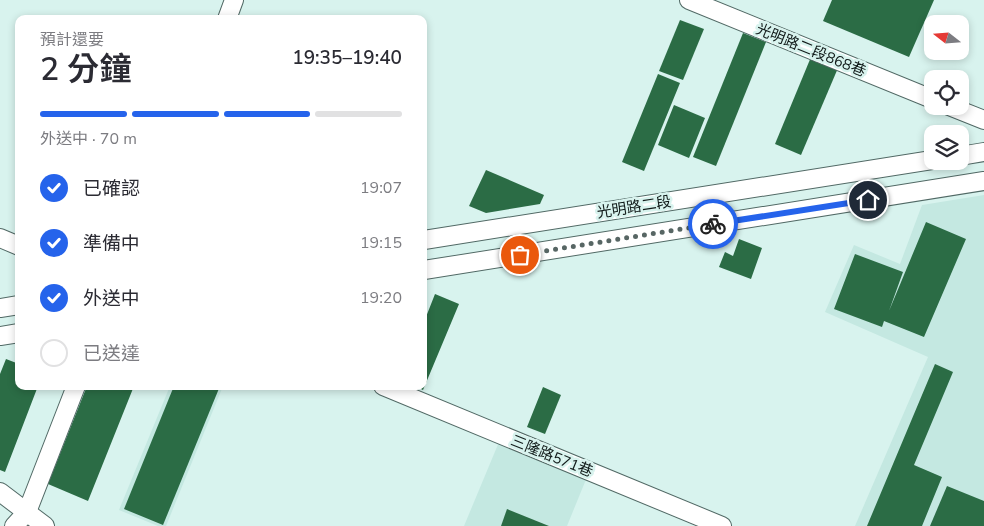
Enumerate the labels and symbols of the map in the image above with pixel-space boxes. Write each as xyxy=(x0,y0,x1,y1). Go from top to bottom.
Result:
north arrow xyxy=(924,15,969,60)
street label: 光明路二段868巷 xyxy=(753,19,869,81)
pin xyxy=(847,179,889,221)
street label: 光明路二段 xyxy=(595,191,673,223)
courier xyxy=(688,199,738,249)
pin xyxy=(499,234,541,276)
street label: 三隆路571巷 xyxy=(508,430,596,482)

